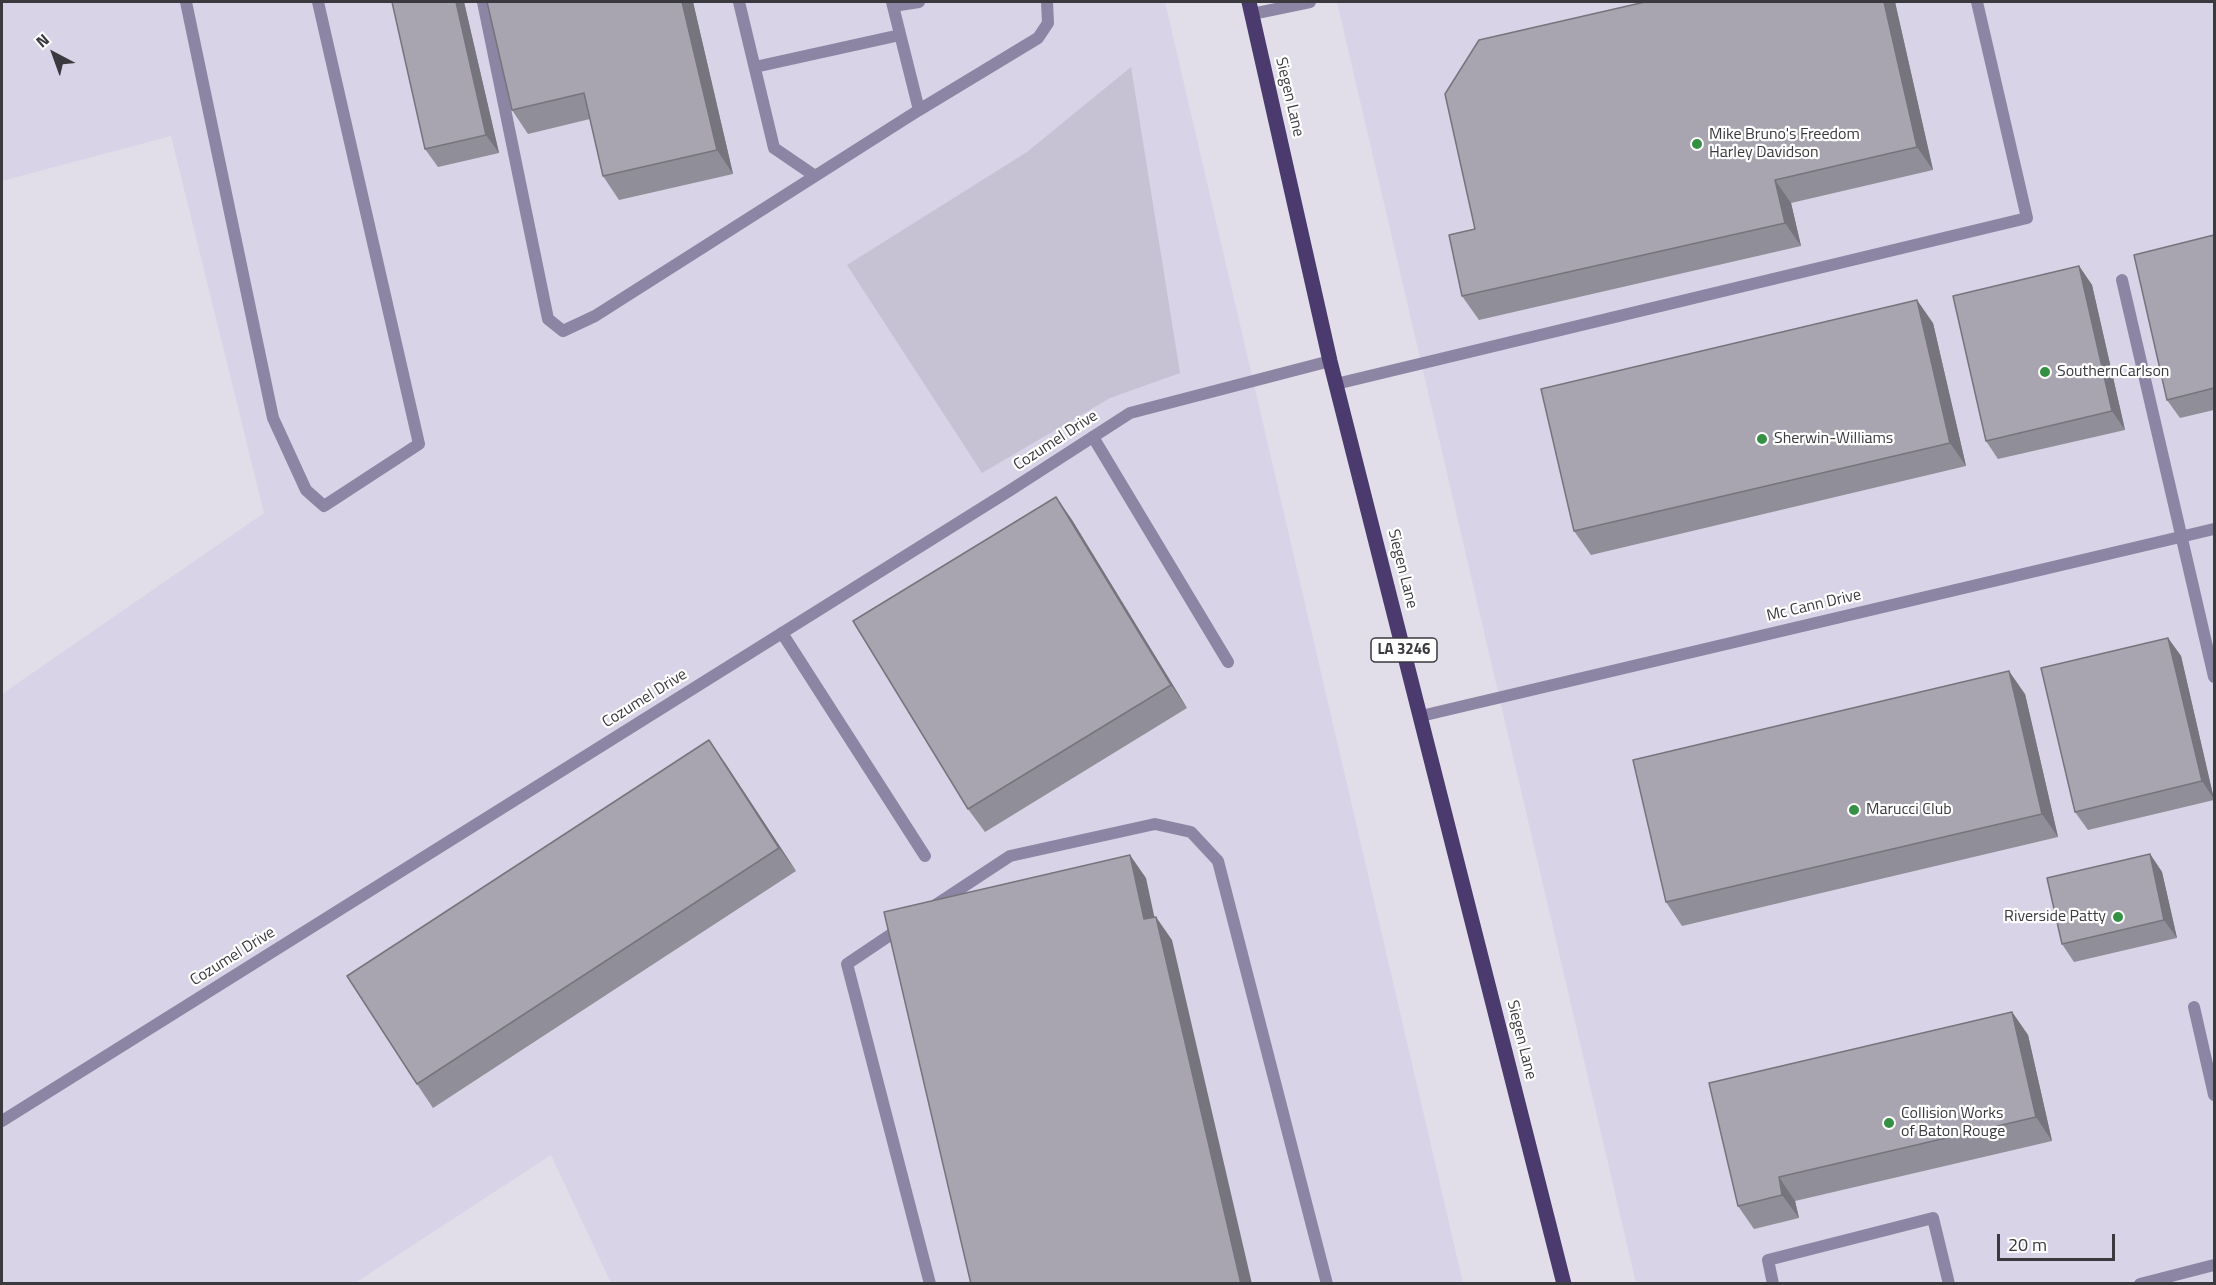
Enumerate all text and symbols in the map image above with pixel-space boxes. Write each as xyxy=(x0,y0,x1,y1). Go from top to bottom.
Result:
north arrow xyxy=(24,24,84,84)
text: N xyxy=(30,28,54,53)
street label: Siegen Lane xyxy=(1271,55,1307,139)
place label: Mike Bruno's Freedom Harley Davidson xyxy=(1709,125,1860,163)
marker: Mike Bruno's Freedom Harley Davidson xyxy=(1690,137,1704,151)
place label: SouthernCarlson xyxy=(2057,362,2169,382)
marker: SouthernCarlson xyxy=(2038,365,2052,379)
street label: Cozumel Drive xyxy=(1010,407,1102,475)
place label: Sherwin-Williams xyxy=(1774,429,1893,449)
marker: Sherwin-Williams xyxy=(1755,432,1769,446)
street label: Siegen Lane xyxy=(1383,527,1421,611)
street label: Mc Cann Drive xyxy=(1765,586,1863,626)
road number: LA 3246 xyxy=(1371,638,1437,662)
street label: Cozumel Drive xyxy=(599,665,691,733)
place label: Marucci Club xyxy=(1866,800,1952,820)
marker: Marucci Club xyxy=(1847,803,1861,817)
place label: Riverside Patty xyxy=(2004,907,2106,927)
marker: Riverside Patty xyxy=(2111,910,2125,924)
street label: Cozumel Drive xyxy=(187,923,279,991)
street label: Siegen Lane xyxy=(1502,998,1540,1082)
place label: Collision Works of Baton Rouge xyxy=(1901,1104,2005,1142)
marker: Collision Works of Baton Rouge xyxy=(1882,1116,1896,1130)
scale bar xyxy=(2000,1222,2118,1260)
text: 20 m xyxy=(2008,1231,2047,1258)

